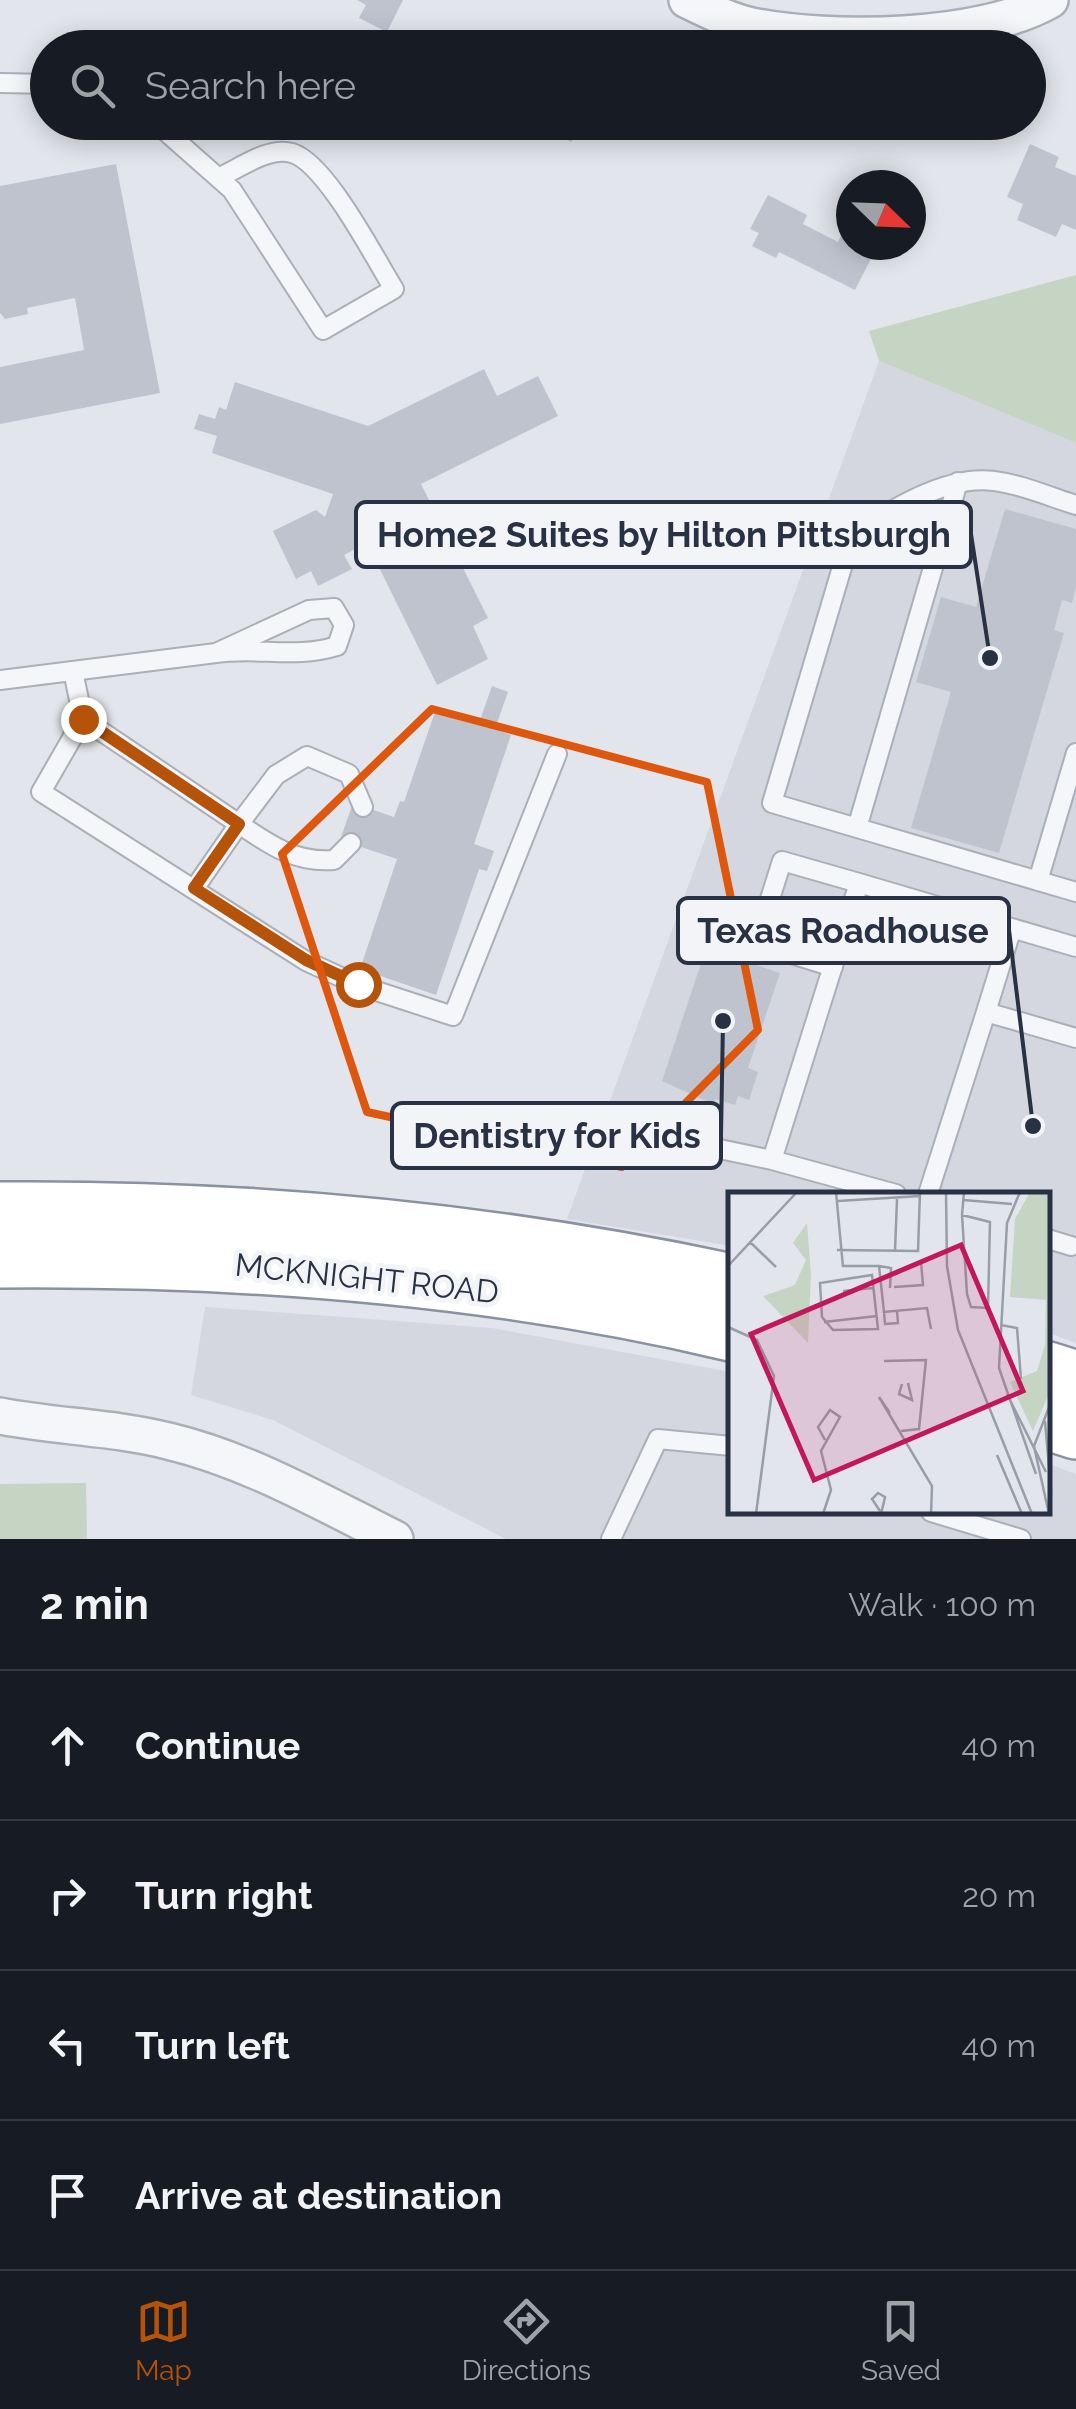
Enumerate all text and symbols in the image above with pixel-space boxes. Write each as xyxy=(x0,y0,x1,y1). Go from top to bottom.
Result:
search box xyxy=(30,30,1046,140)
icon: search xyxy=(65,58,120,113)
text: Search here xyxy=(145,63,356,108)
north arrow xyxy=(836,170,926,260)
callout: Home2 Suites by Hilton Pittsburgh xyxy=(356,502,971,567)
text: Home2 Suites by Hilton Pittsburgh xyxy=(377,514,951,555)
route end xyxy=(61,697,107,743)
callout: Texas Roadhouse xyxy=(678,898,1009,963)
text: Texas Roadhouse xyxy=(697,910,989,951)
route start xyxy=(336,962,382,1008)
callout: Dentistry for Kids xyxy=(392,1103,721,1168)
text: Dentistry for Kids xyxy=(413,1115,701,1156)
inset map xyxy=(728,1192,1051,1514)
street label: MCKNIGHT ROAD xyxy=(233,1246,501,1310)
text: 2 min xyxy=(40,1580,149,1629)
text: Walk · 100 m xyxy=(848,1586,1036,1623)
icon: ahead xyxy=(40,1718,95,1773)
text: Continue xyxy=(135,1723,300,1768)
text: 40 m xyxy=(961,1727,1036,1764)
icon: right xyxy=(40,1868,95,1923)
text: Turn right xyxy=(135,1873,312,1918)
text: 20 m xyxy=(962,1877,1036,1914)
icon: left xyxy=(40,2018,95,2073)
text: Turn left xyxy=(135,2023,290,2068)
text: 40 m xyxy=(961,2027,1036,2064)
icon: arrive xyxy=(40,2168,95,2223)
text: Arrive at destination xyxy=(135,2173,502,2218)
tab: Map xyxy=(135,2294,192,2387)
tab: Directions xyxy=(462,2294,591,2387)
tab: Saved xyxy=(861,2294,941,2387)

